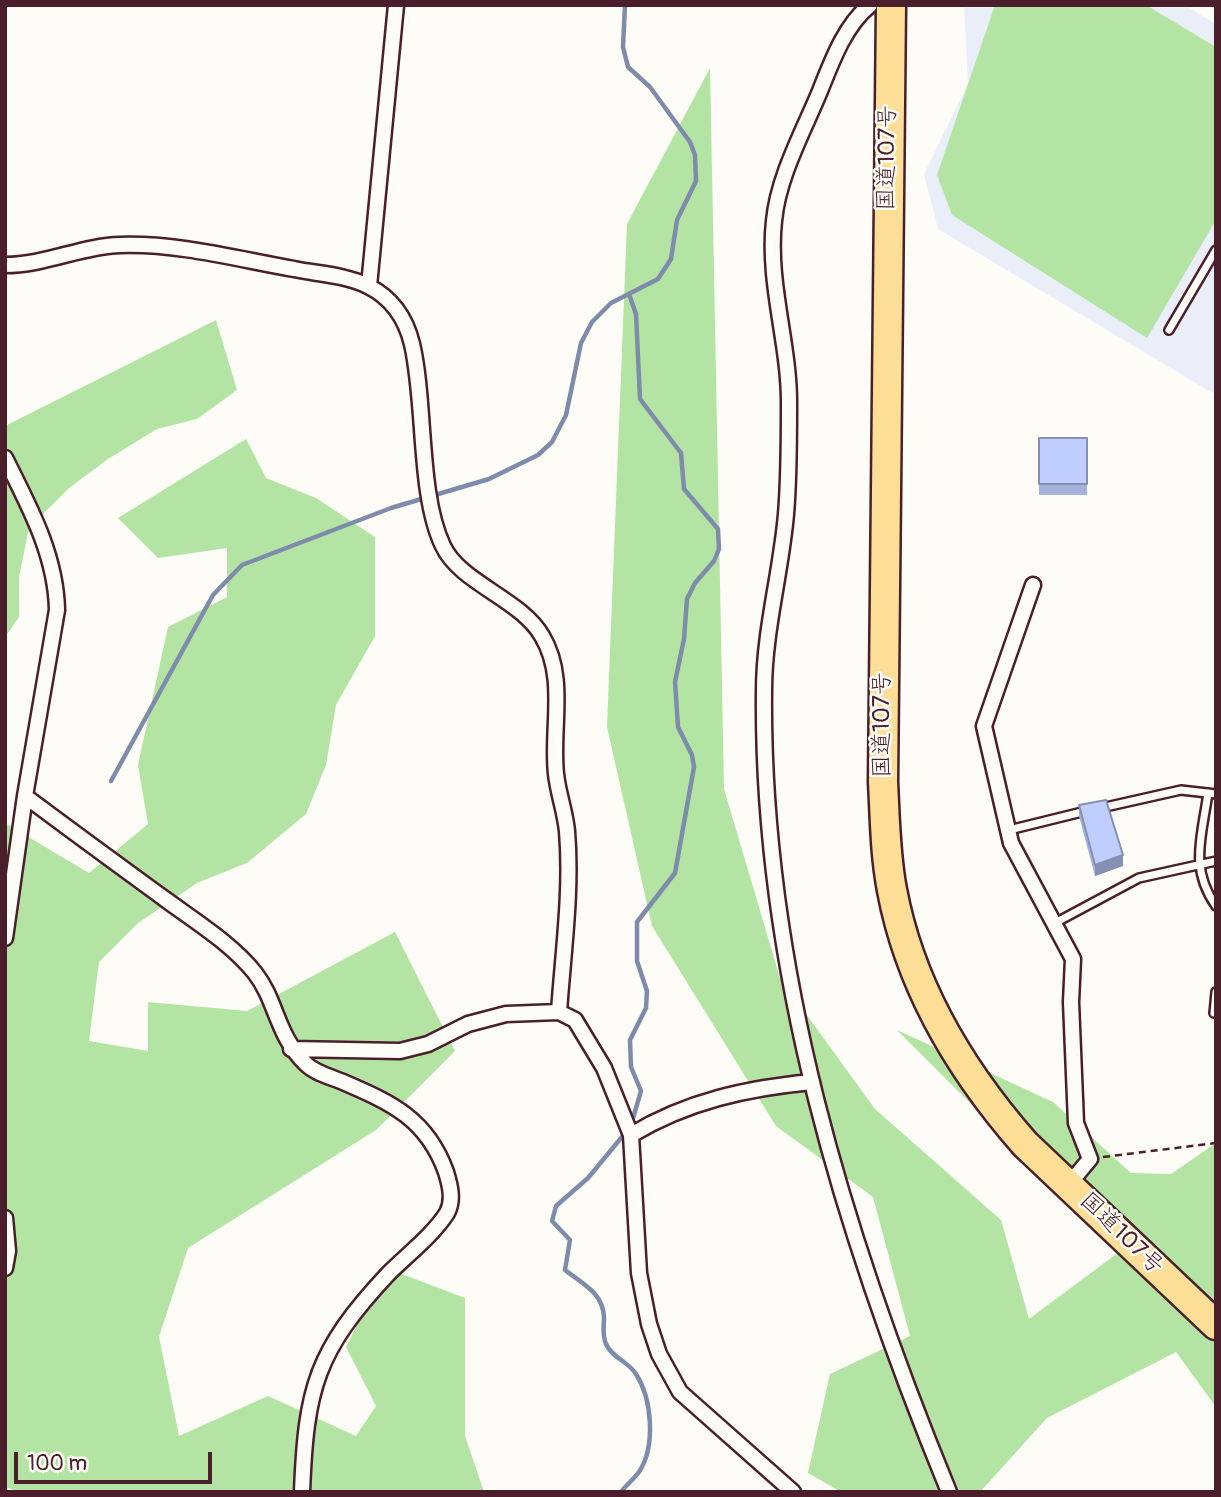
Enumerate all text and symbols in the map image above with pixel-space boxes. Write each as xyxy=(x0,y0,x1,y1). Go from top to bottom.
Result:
street label: 国道107号 xyxy=(873,105,903,211)
street label: 国道107号 xyxy=(869,672,897,778)
street label: 国道107号 xyxy=(1073,1187,1169,1281)
scale bar xyxy=(18,1438,215,1482)
text: 100 m xyxy=(27,1450,87,1477)

